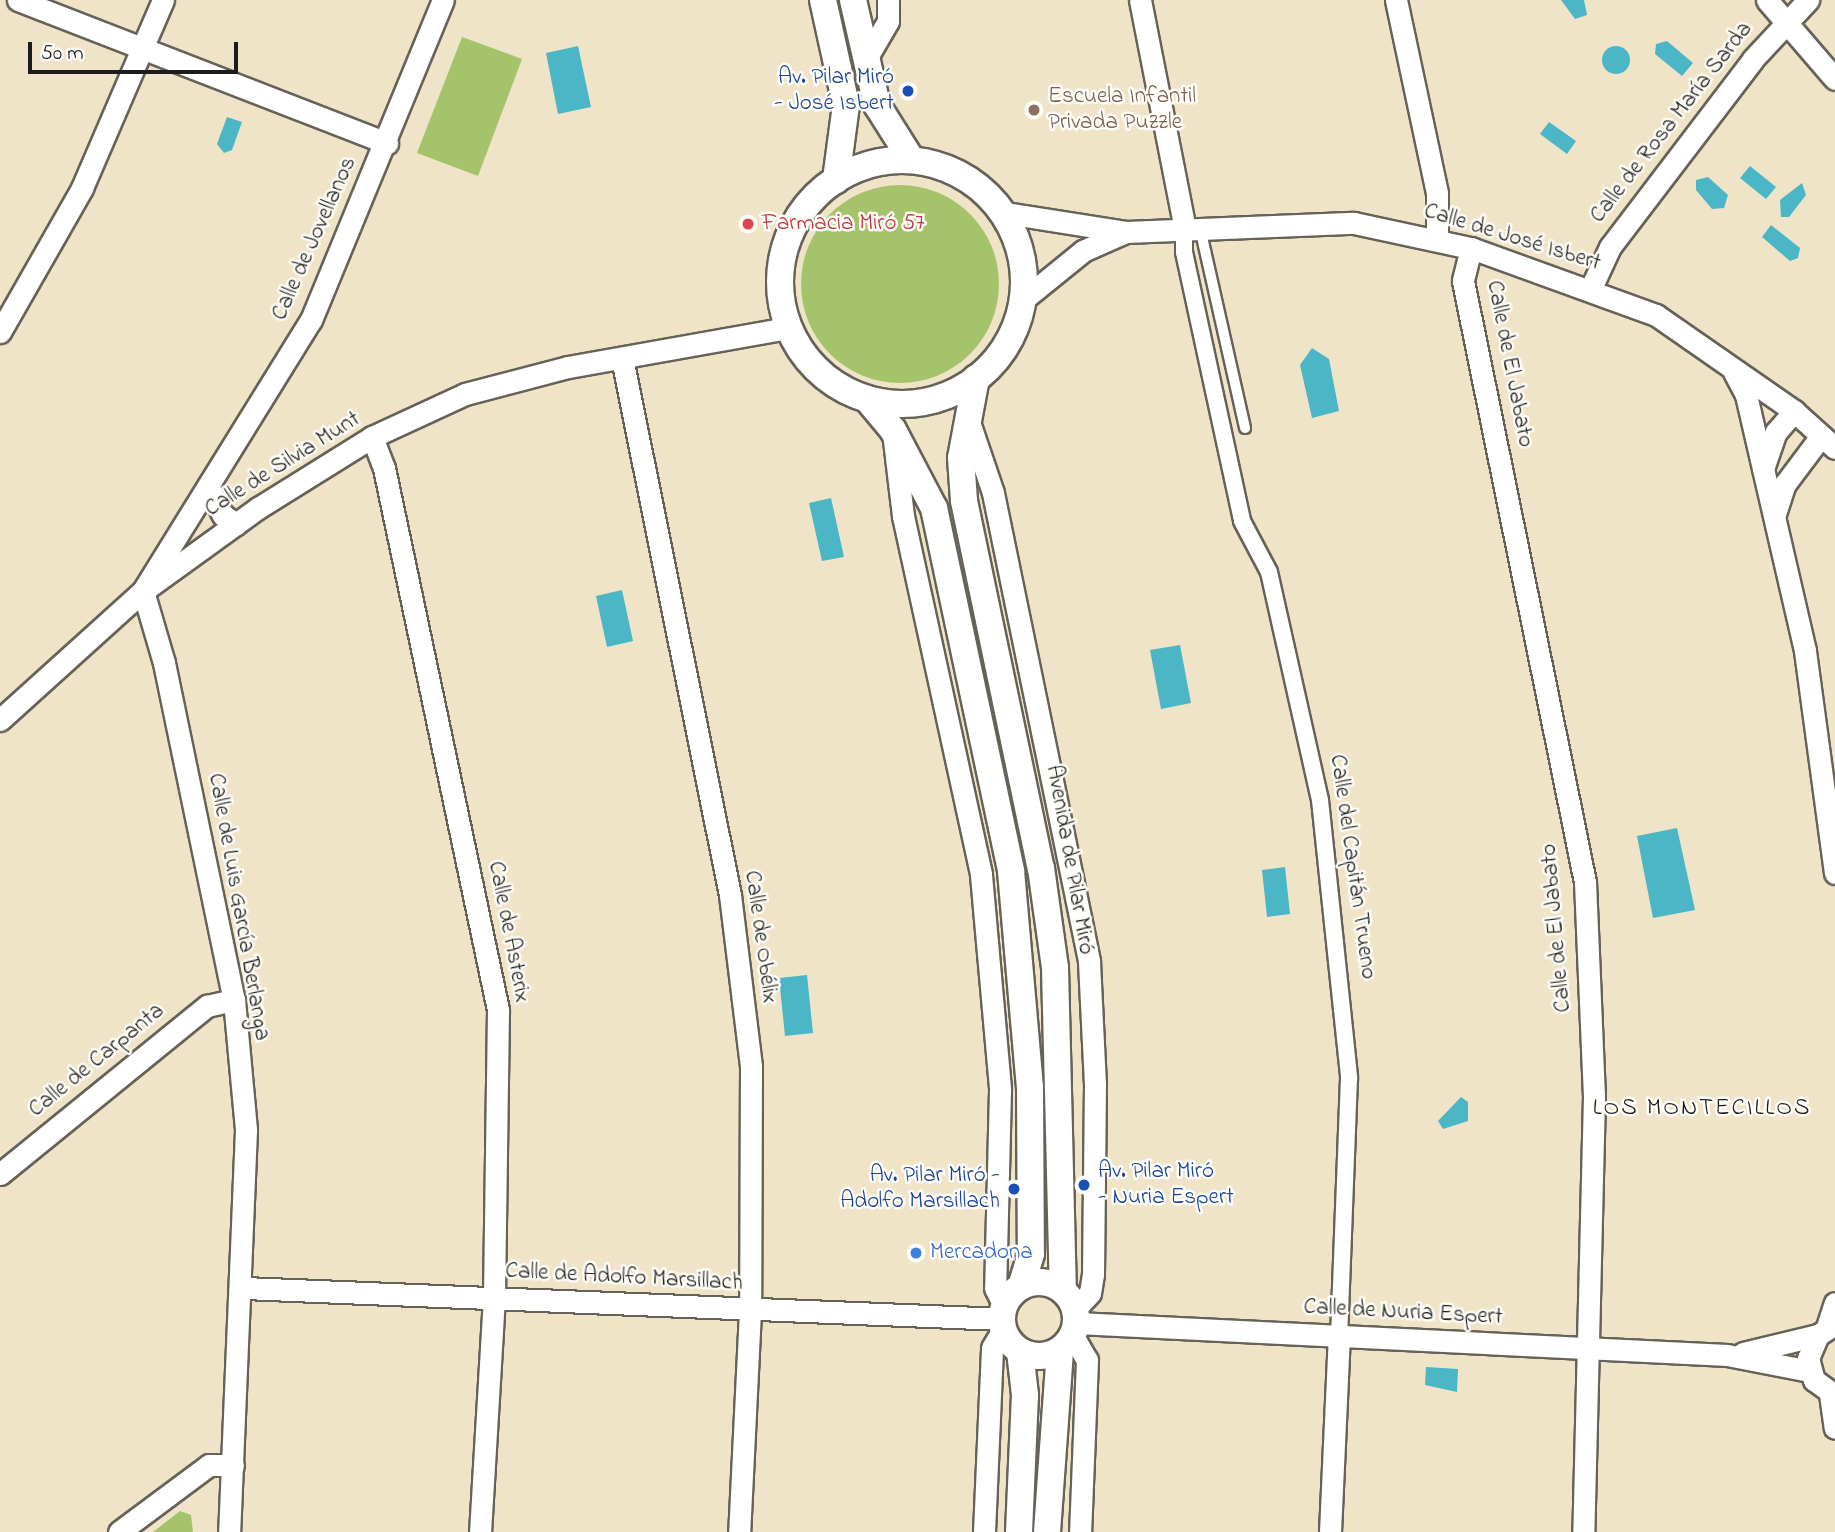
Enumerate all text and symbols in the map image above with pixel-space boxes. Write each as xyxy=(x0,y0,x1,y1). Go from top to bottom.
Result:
street label: Calle de Rosa María Sarda xyxy=(1585,17,1759,229)
scale bar xyxy=(32,28,242,72)
text: 50 m xyxy=(41,39,84,69)
place label: Av. Pilar Miró - José Isbert xyxy=(774,64,894,118)
marker: Av. Pilar Miró - José Isbert xyxy=(900,83,916,99)
place label: Escuela Infantil Privada Puzzle xyxy=(1048,83,1196,137)
marker: Escuela Infantil Privada Puzzle xyxy=(1026,102,1042,118)
street label: Calle de Jovellanos xyxy=(267,153,363,325)
street label: Calle de José Isbert xyxy=(1420,198,1604,278)
place label: Farmacia Miró 57 xyxy=(762,210,925,238)
marker: Farmacia Miró 57 xyxy=(740,216,756,232)
street label: Calle de El Jabato xyxy=(1479,278,1539,450)
street label: Calle de Silvia Munt xyxy=(200,406,366,524)
street label: Calle del Capitán Trueno xyxy=(1323,753,1381,981)
street label: Avenida de Pilar Miró xyxy=(1039,763,1099,957)
street label: Calle de Luis García Berlanga xyxy=(201,771,275,1043)
street label: Calle de El Jabato xyxy=(1536,842,1578,1014)
street label: Calle de Asterix xyxy=(481,859,535,1005)
street label: Calle de Obélix xyxy=(737,869,783,1005)
street label: Calle de Carpanta xyxy=(24,998,170,1124)
district label: LOS MONTECILLOS xyxy=(1595,1095,1809,1123)
place label: Av. Pilar Miró - Nuria Espert xyxy=(1098,1158,1234,1212)
place label: Av. Pilar Miró - Adolfo Marsillach xyxy=(840,1162,1000,1216)
marker: Av. Pilar Miró - Nuria Espert xyxy=(1076,1177,1092,1193)
marker: Av. Pilar Miró - Adolfo Marsillach xyxy=(1006,1181,1022,1197)
place label: Mercadona xyxy=(930,1239,1033,1267)
marker: Mercadona xyxy=(908,1245,924,1261)
street label: Calle de Adolfo Marsillach xyxy=(505,1258,743,1298)
street label: Calle de Nuria Espert xyxy=(1303,1294,1503,1332)

